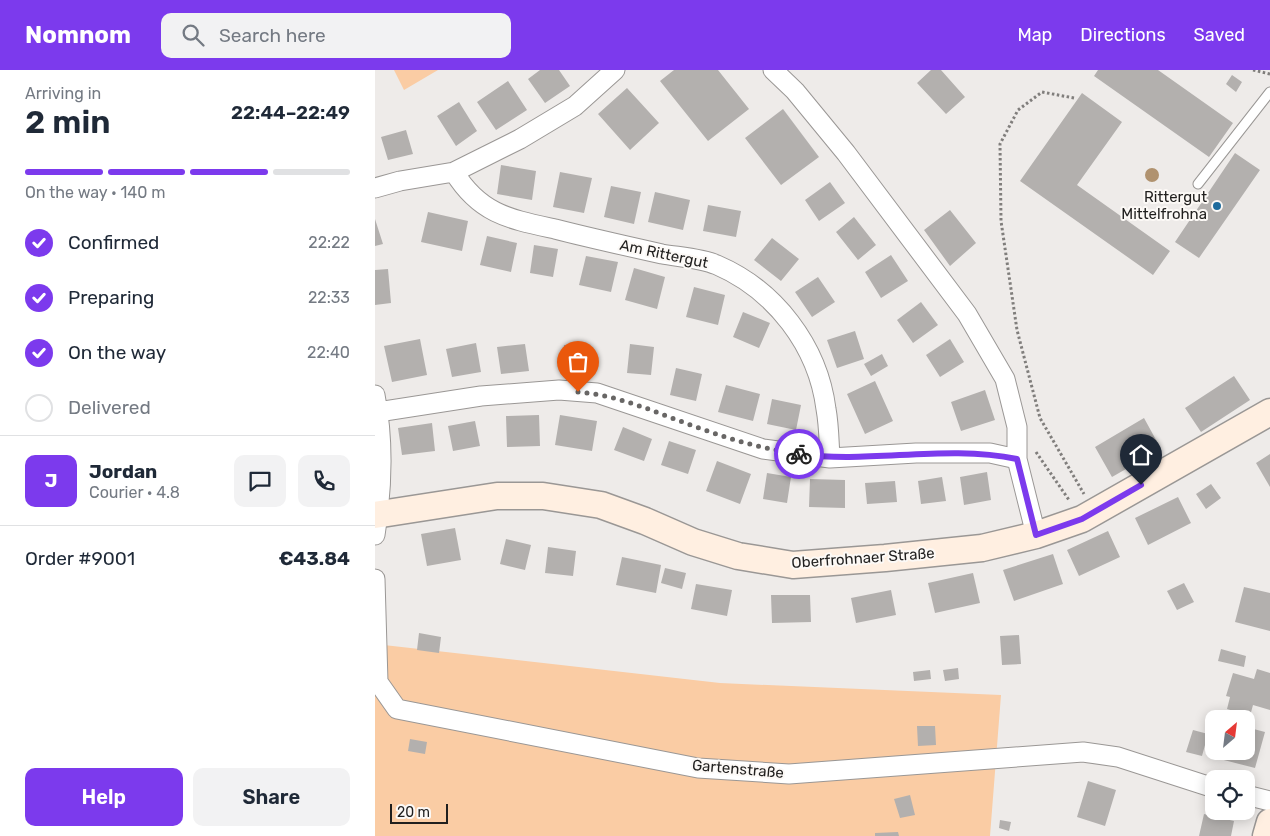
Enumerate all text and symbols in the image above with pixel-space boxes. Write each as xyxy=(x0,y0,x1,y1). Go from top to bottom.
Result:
search box xyxy=(161,13,511,58)
text: Nomnom xyxy=(25,21,131,49)
icon: search xyxy=(179,21,207,49)
text: Search here xyxy=(219,24,326,47)
text: Map xyxy=(1017,24,1052,46)
text: Directions xyxy=(1080,24,1166,46)
text: Saved xyxy=(1194,24,1245,46)
text: Arriving in xyxy=(25,84,101,103)
text: 22:44–22:49 xyxy=(231,101,350,124)
text: 2 min xyxy=(25,103,110,141)
text: On the way · 140 m xyxy=(25,183,165,202)
place label: Rittergut Mittelfrohna xyxy=(1121,188,1207,223)
marker: Rittergut Mittelfrohna xyxy=(1211,200,1223,212)
icon: check xyxy=(25,229,53,257)
text: Confirmed xyxy=(68,231,159,254)
text: 22:22 xyxy=(308,233,350,252)
street label: Am Rittergut xyxy=(618,236,710,272)
icon: check xyxy=(25,284,53,312)
text: Preparing xyxy=(68,286,154,309)
text: 22:33 xyxy=(308,288,350,307)
icon: check xyxy=(25,339,53,367)
text: On the way xyxy=(68,341,166,364)
pin xyxy=(557,341,599,392)
text: 22:40 xyxy=(307,343,350,362)
icon: bag xyxy=(564,348,592,376)
text: Delivered xyxy=(68,396,151,419)
courier xyxy=(774,429,824,479)
pin xyxy=(1120,434,1162,485)
icon: bike xyxy=(785,440,813,468)
icon: home xyxy=(1127,441,1155,469)
button: chat xyxy=(234,455,286,507)
button: phone xyxy=(298,455,350,507)
text: Jordan xyxy=(89,460,157,483)
text: J xyxy=(45,469,57,492)
text: Courier · 4.8 xyxy=(89,483,180,502)
street label: Oberfrohnaer Straße xyxy=(791,544,935,572)
text: Order #9001 xyxy=(25,547,135,570)
text: €43.84 xyxy=(278,547,350,570)
north arrow xyxy=(1205,710,1255,760)
map controls xyxy=(1205,710,1255,820)
street label: Gartenstraße xyxy=(691,756,785,782)
button: Help xyxy=(25,768,183,826)
button: Share xyxy=(193,768,350,826)
button: locate xyxy=(1205,770,1255,820)
scale bar xyxy=(390,801,447,824)
text: 20 m xyxy=(397,804,430,821)

